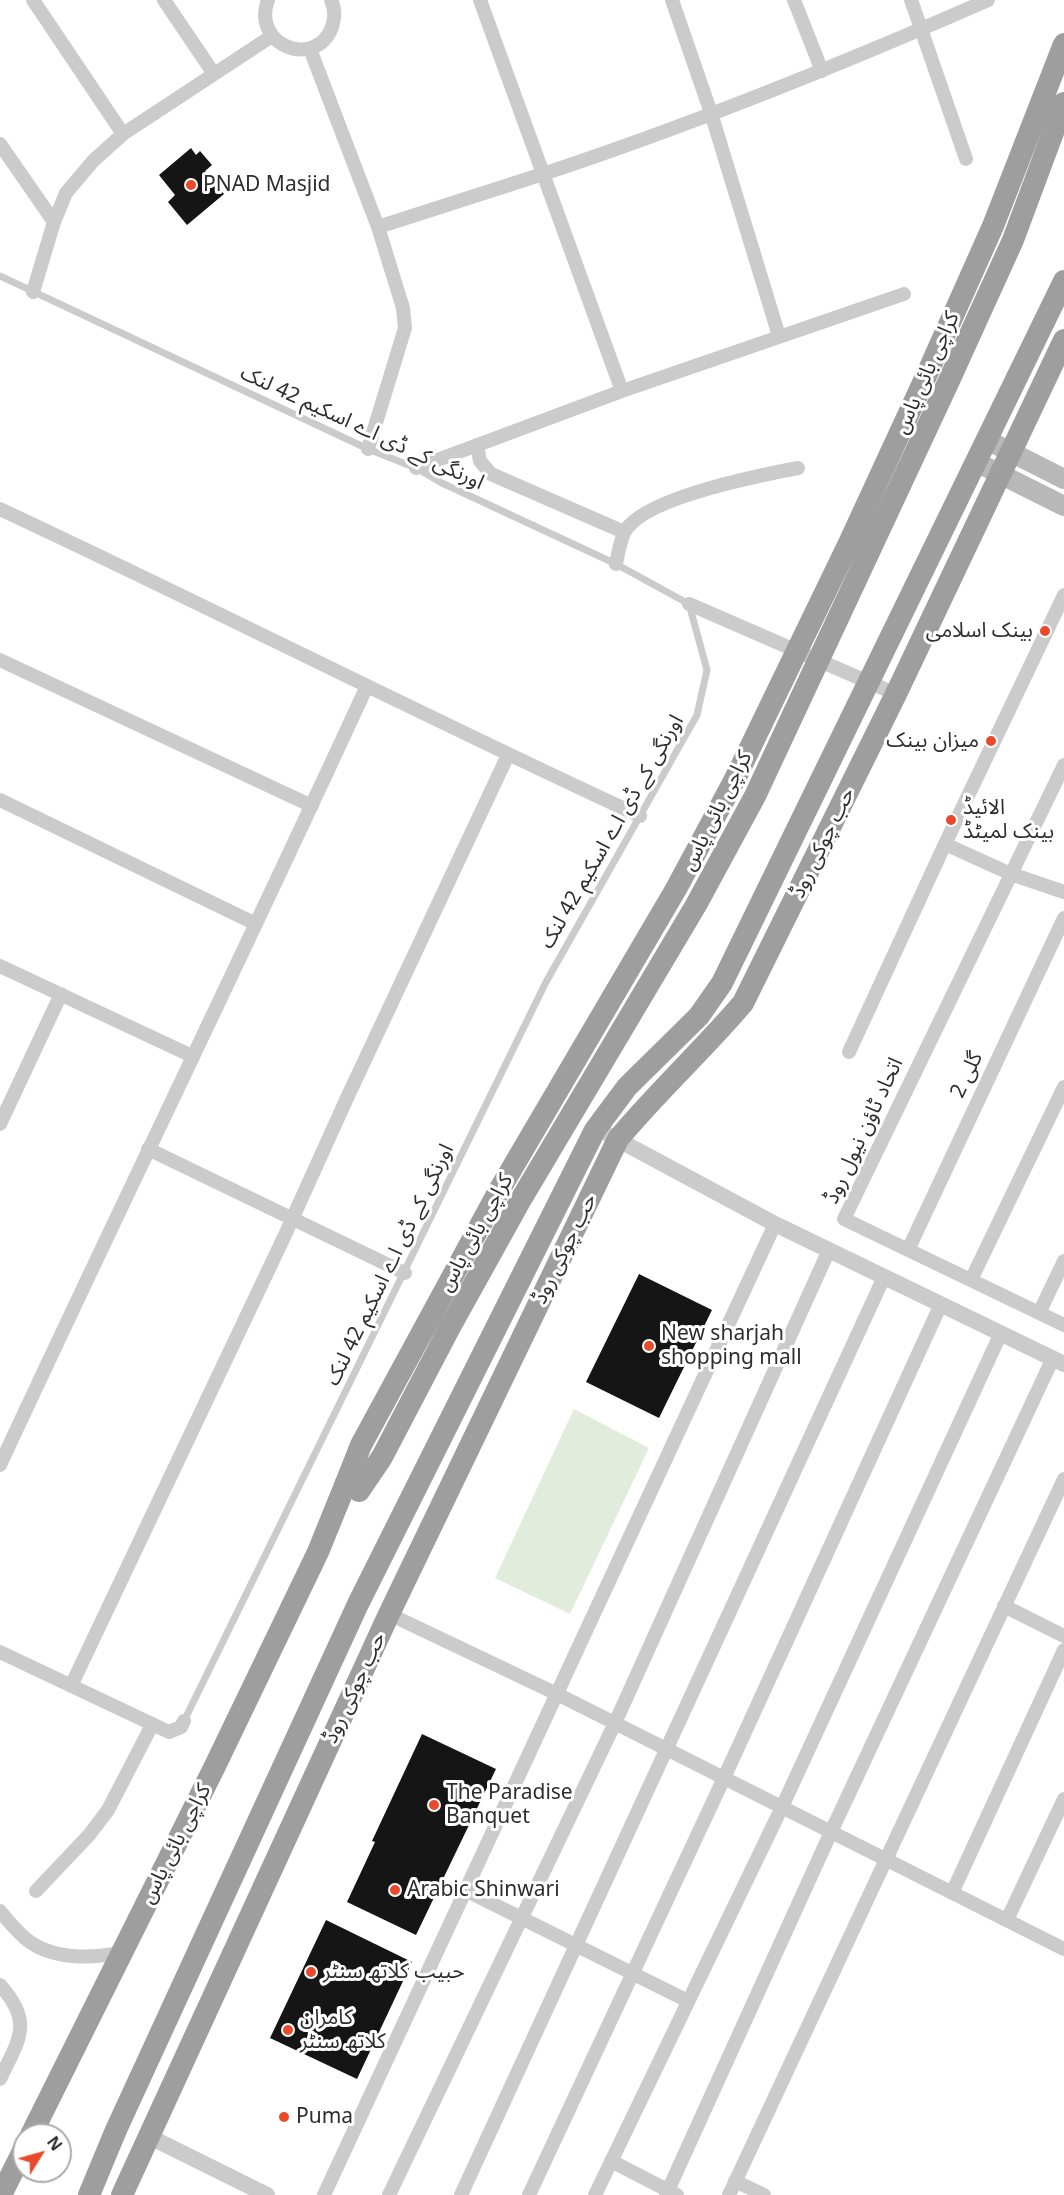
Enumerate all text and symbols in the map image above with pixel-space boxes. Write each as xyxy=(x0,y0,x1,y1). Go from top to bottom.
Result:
place label: PNAD Masjid xyxy=(203,172,331,198)
marker: PNAD Masjid xyxy=(184,178,198,192)
street label: کراچی بائی پاس xyxy=(889,308,965,438)
street label: اورنگی کے ڈی اے اسکیم 42 لنک xyxy=(236,360,488,496)
place label: بینک اسلامی xyxy=(926,618,1033,644)
marker: بینک اسلامی xyxy=(1038,624,1052,638)
street label: اورنگی کے ڈی اے اسکیم 42 لنک xyxy=(535,711,689,953)
place label: میزان بینک xyxy=(886,728,979,754)
marker: میزان بینک xyxy=(984,734,998,748)
street label: کراچی بائی پاس xyxy=(676,747,758,875)
street label: حب چوکی روڈ xyxy=(785,784,861,902)
place label: الائیڈ بینک لمیٹڈ xyxy=(963,795,1054,845)
marker: الائیڈ بینک لمیٹڈ xyxy=(944,813,958,827)
street label: گلی 2 xyxy=(945,1048,989,1102)
street label: اتحاد ٹاؤن نیول روڈ xyxy=(819,1054,909,1208)
street label: اورنگی کے ڈی اے اسکیم 42 لنک xyxy=(320,1140,460,1390)
street label: کراچی بائی پاس xyxy=(433,1170,519,1296)
street label: حب چوکی روڈ xyxy=(527,1190,603,1308)
place label: New sharjah shopping mall xyxy=(661,1321,802,1371)
marker: New sharjah shopping mall xyxy=(642,1339,656,1353)
street label: حب چوکی روڈ xyxy=(318,1628,392,1748)
street label: کراچی بائی پاس xyxy=(135,1780,217,1908)
place label: The Paradise Banquet xyxy=(446,1780,573,1830)
marker: The Paradise Banquet xyxy=(427,1798,441,1812)
place label: Arabic Shinwari xyxy=(407,1877,560,1903)
marker: Arabic Shinwari xyxy=(388,1883,402,1897)
place label: حبیب کلاتھ سنٹر xyxy=(323,1959,464,1985)
marker: حبیب کلاتھ سنٹر xyxy=(304,1965,318,1979)
place label: کامران کلاتھ سنٹر xyxy=(300,2005,386,2055)
marker: کامران کلاتھ سنٹر xyxy=(281,2023,295,2037)
place label: Puma xyxy=(296,2104,353,2130)
marker: Puma xyxy=(277,2110,291,2124)
north arrow xyxy=(12,2123,72,2183)
text: N xyxy=(42,2132,67,2155)

